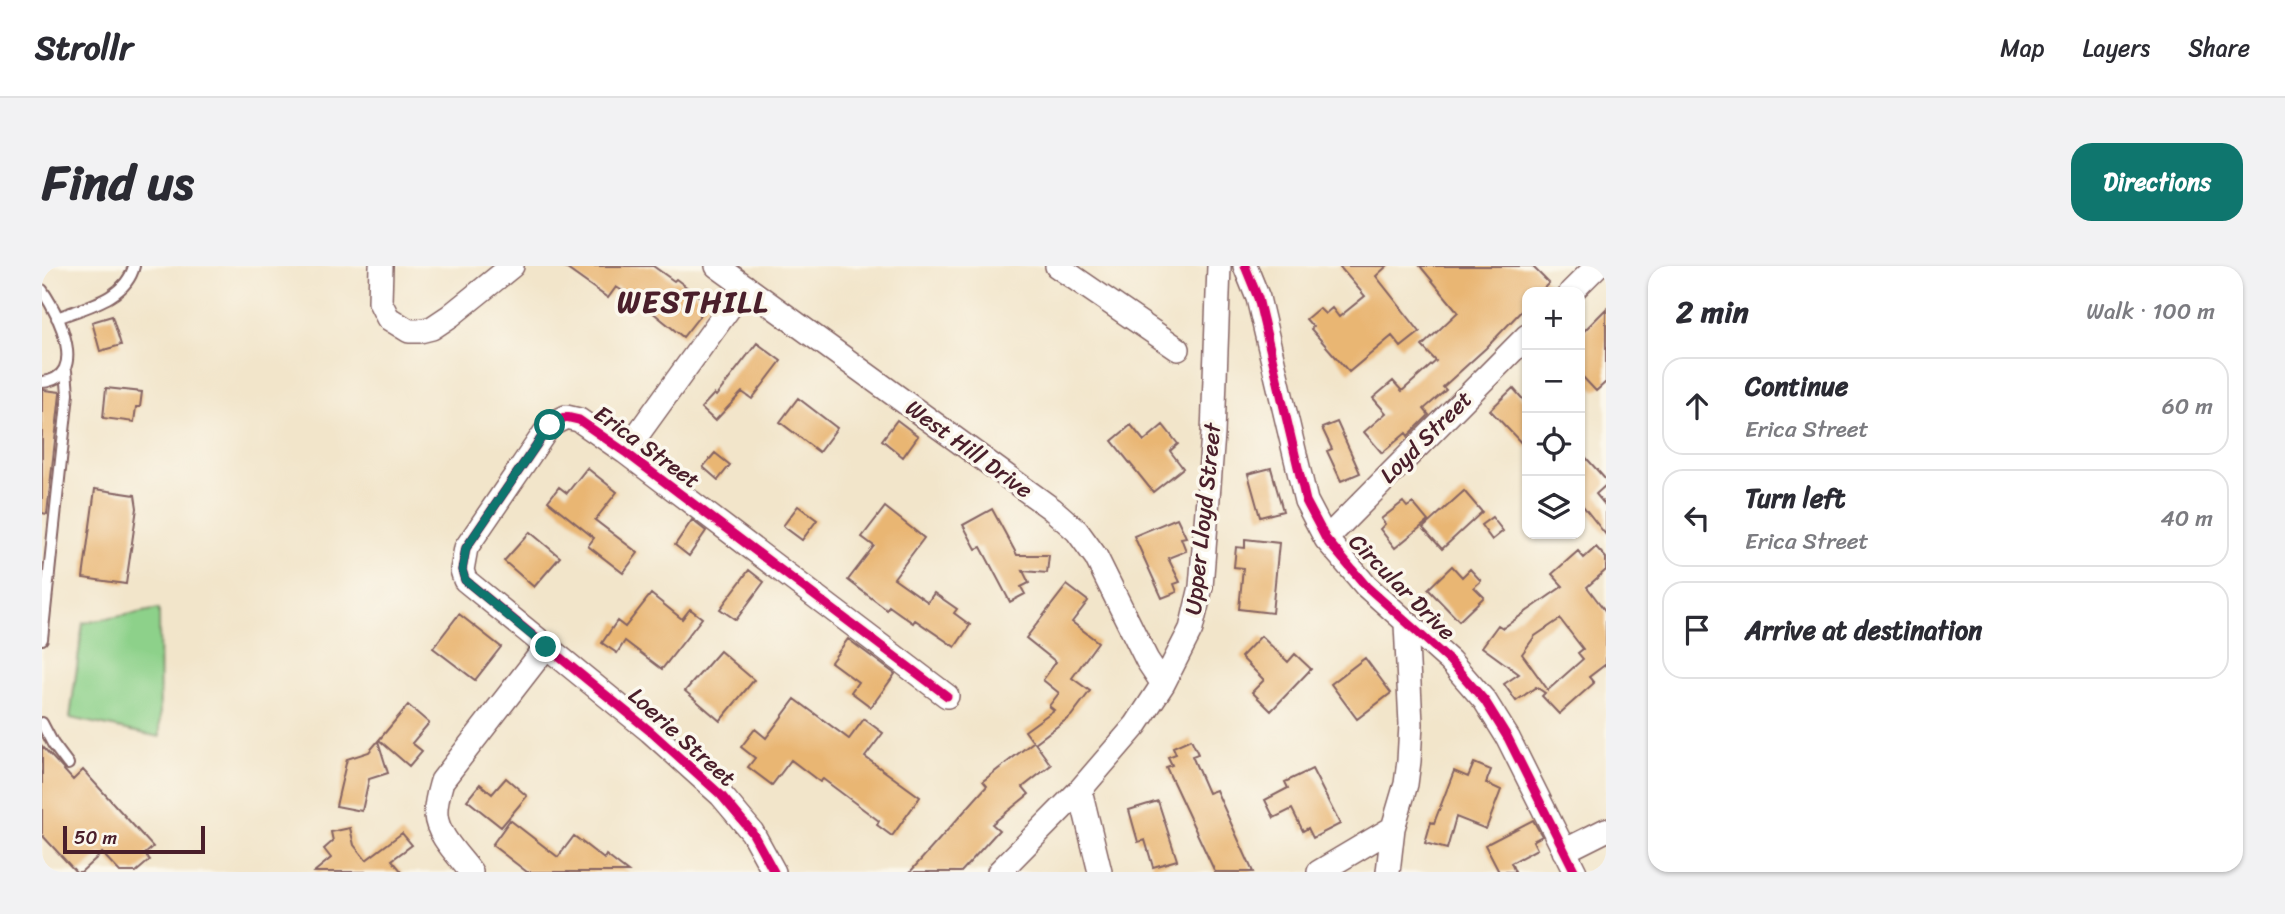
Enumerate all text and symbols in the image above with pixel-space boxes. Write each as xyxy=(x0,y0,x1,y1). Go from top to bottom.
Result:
text: Strollr xyxy=(35,19,133,77)
text: Map xyxy=(2000,27,2045,69)
text: Layers xyxy=(2083,27,2150,69)
text: Share xyxy=(2188,27,2250,69)
text: Find us xyxy=(42,139,194,226)
button: Directions xyxy=(2071,143,2243,221)
district label: WESTHILL xyxy=(617,275,769,329)
text: 2 min xyxy=(1676,285,1749,339)
map controls xyxy=(1522,287,1585,539)
button: + xyxy=(1522,287,1585,350)
text: Walk · 100 m xyxy=(2086,291,2215,332)
button: − xyxy=(1522,350,1585,413)
text: Continue xyxy=(1745,363,1848,409)
street label: Loyd Street xyxy=(1369,380,1483,494)
text: 60 m xyxy=(2162,386,2213,427)
icon: ahead xyxy=(1678,387,1716,425)
street label: West Hill Drive xyxy=(896,388,1042,510)
street label: Erica Street xyxy=(585,394,709,500)
route start xyxy=(534,409,565,440)
text: Erica Street xyxy=(1745,409,1869,450)
button: locate xyxy=(1522,413,1585,476)
street label: Upper Lloyd Street xyxy=(1173,419,1234,617)
text: Turn left xyxy=(1745,475,1845,521)
button: layers xyxy=(1522,476,1585,539)
text: 40 m xyxy=(2160,498,2213,539)
icon: left xyxy=(1678,499,1716,537)
text: Erica Street xyxy=(1745,521,1869,562)
street label: Circular Drive xyxy=(1338,523,1466,651)
text: Arrive at destination xyxy=(1745,607,1982,653)
icon: arrive xyxy=(1678,611,1716,649)
route end xyxy=(530,631,561,662)
street label: Loerie Street xyxy=(618,677,746,797)
text: 50 m xyxy=(74,821,117,854)
scale bar xyxy=(63,823,205,855)

